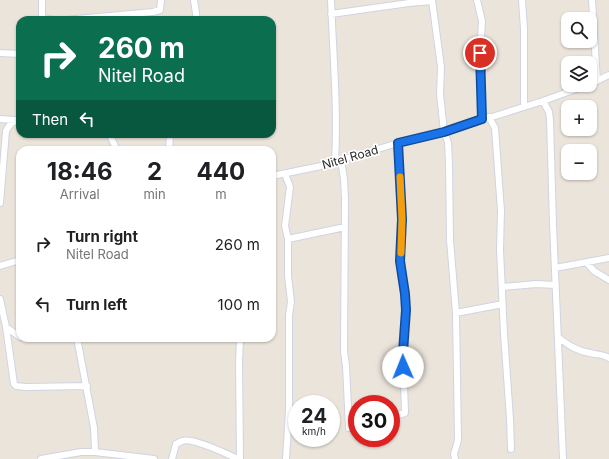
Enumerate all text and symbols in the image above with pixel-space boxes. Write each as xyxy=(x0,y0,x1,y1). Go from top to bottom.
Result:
map controls xyxy=(561,12,597,180)
button: search xyxy=(561,12,597,48)
text: 260 m xyxy=(98,31,185,65)
icon: right xyxy=(32,32,84,84)
pin xyxy=(463,36,497,70)
icon: arrive xyxy=(469,42,491,64)
button: layers xyxy=(561,56,597,92)
text: Nitel Road xyxy=(98,65,185,86)
button: + xyxy=(561,100,597,136)
icon: left xyxy=(76,108,98,130)
text: Then xyxy=(32,110,68,129)
street label: Nitel Road xyxy=(320,142,380,172)
button: − xyxy=(561,144,597,180)
text: 18:46 xyxy=(47,157,113,186)
text: 2 xyxy=(147,157,162,186)
text: 440 xyxy=(197,157,245,186)
text: Arrival xyxy=(60,186,100,202)
text: min xyxy=(143,186,166,202)
text: m xyxy=(215,186,227,202)
text: Turn right xyxy=(66,227,138,246)
icon: right xyxy=(32,233,54,255)
text: 260 m xyxy=(215,235,260,254)
text: Nitel Road xyxy=(66,246,129,262)
icon: left xyxy=(32,293,54,315)
text: Turn left xyxy=(66,295,127,314)
text: 100 m xyxy=(218,295,260,314)
position arrow xyxy=(382,346,424,388)
speed limit sign: 30 xyxy=(348,395,400,447)
text: 24 xyxy=(301,404,327,428)
text: km/h xyxy=(302,425,326,437)

